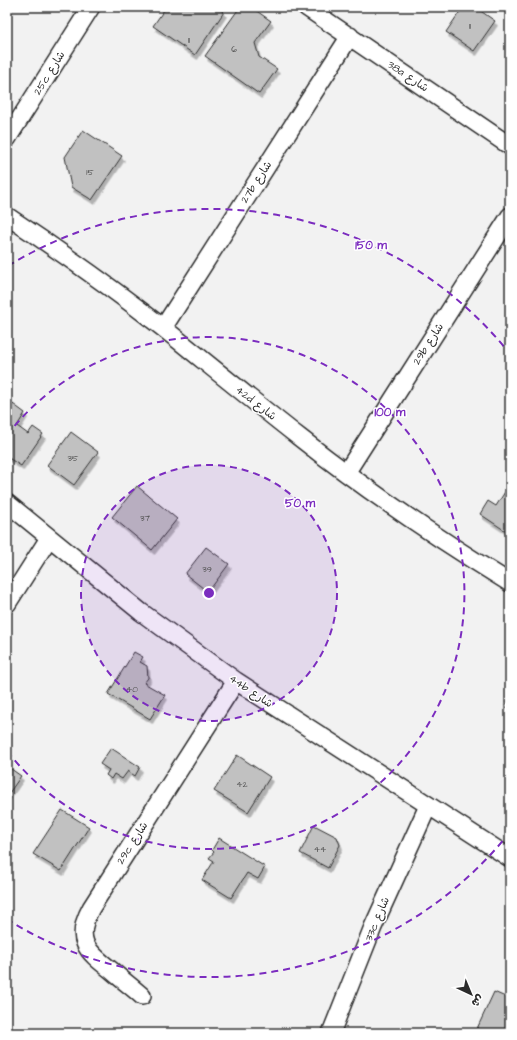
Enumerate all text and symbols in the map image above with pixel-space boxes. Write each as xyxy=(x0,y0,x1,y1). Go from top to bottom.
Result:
house number: 11 xyxy=(469,20,471,33)
house number: 11 xyxy=(188,34,190,47)
house number: 6 xyxy=(231,43,237,56)
street label: 25c شارع xyxy=(30,48,69,98)
street label: 38a شارع xyxy=(384,57,431,96)
street label: 27b شارع xyxy=(237,158,276,207)
house number: 15 xyxy=(86,166,94,179)
text: 150 m xyxy=(355,237,388,254)
street label: 29b شارع xyxy=(409,320,448,368)
street label: 42d شارع xyxy=(232,382,279,424)
text: 100 m xyxy=(375,404,406,421)
house number: 35 xyxy=(68,452,79,465)
text: 50 m xyxy=(285,495,316,512)
house number: 37 xyxy=(140,512,151,525)
house number: 39 xyxy=(202,563,212,576)
centre of rings xyxy=(202,586,216,600)
street label: 44b شارع xyxy=(226,671,276,712)
house number: 40 xyxy=(126,683,138,696)
house number: 42 xyxy=(236,778,248,791)
street label: 29c شارع xyxy=(113,819,152,868)
house number: 44 xyxy=(314,843,326,856)
street label: 33c شارع xyxy=(361,895,394,944)
north arrow xyxy=(451,974,491,1014)
text: ش xyxy=(468,991,487,1010)

